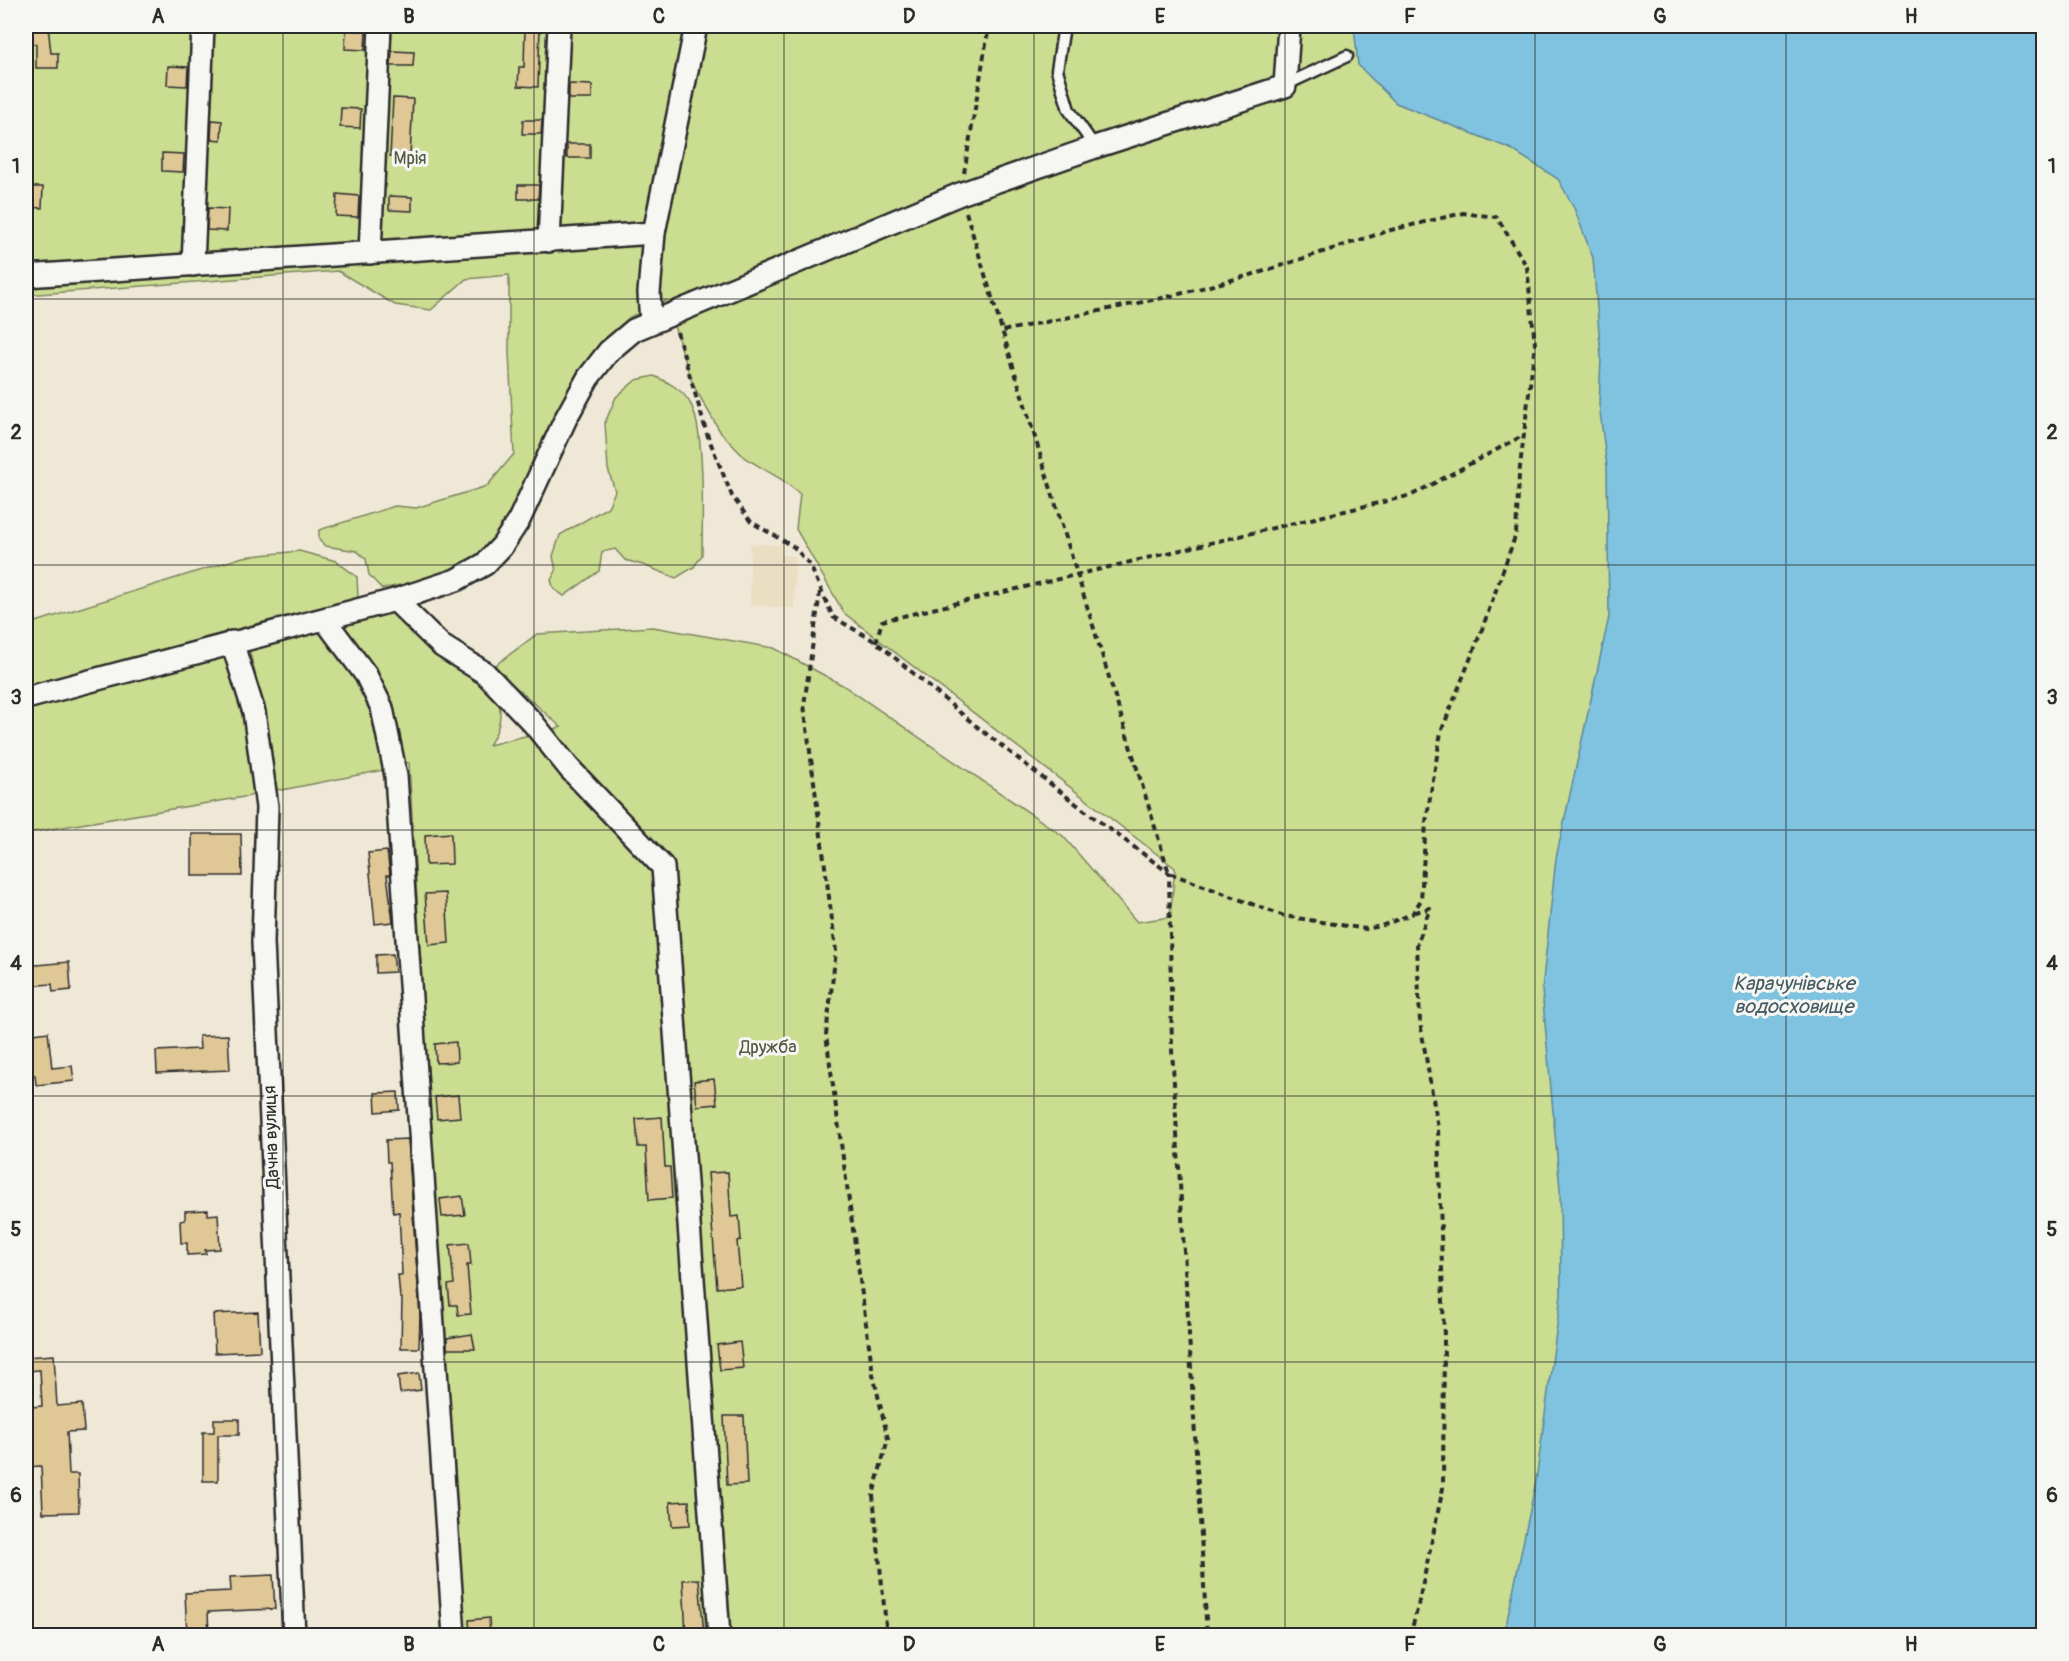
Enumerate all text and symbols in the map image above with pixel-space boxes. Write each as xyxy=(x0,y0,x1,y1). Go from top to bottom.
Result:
text: A xyxy=(152,4,165,29)
text: B xyxy=(403,4,415,29)
text: C xyxy=(653,4,665,29)
text: D xyxy=(903,4,916,29)
text: E xyxy=(1155,4,1166,29)
text: F xyxy=(1404,4,1416,29)
text: G xyxy=(1653,4,1667,29)
text: H xyxy=(1905,4,1918,29)
park label: Мрія xyxy=(393,147,427,170)
text: 1 xyxy=(12,154,20,179)
text: 1 xyxy=(2048,154,2056,179)
text: 2 xyxy=(10,420,22,445)
text: 2 xyxy=(2046,420,2058,445)
text: 3 xyxy=(10,685,22,710)
text: 3 xyxy=(2046,685,2058,710)
text: 4 xyxy=(10,951,22,976)
text: 4 xyxy=(2046,951,2058,976)
water label: Карачунівське водосховище xyxy=(1733,971,1857,1019)
park label: Дружба xyxy=(738,1036,797,1059)
street label: Дачна вулиця xyxy=(258,1085,285,1190)
text: 5 xyxy=(11,1217,22,1242)
text: 5 xyxy=(2047,1217,2058,1242)
text: 6 xyxy=(10,1483,22,1508)
text: 6 xyxy=(2046,1483,2058,1508)
text: A xyxy=(152,1632,165,1657)
text: B xyxy=(403,1632,415,1657)
text: C xyxy=(653,1632,665,1657)
text: D xyxy=(903,1632,916,1657)
text: E xyxy=(1155,1632,1166,1657)
text: F xyxy=(1404,1632,1416,1657)
text: G xyxy=(1653,1632,1667,1657)
text: H xyxy=(1905,1632,1918,1657)

